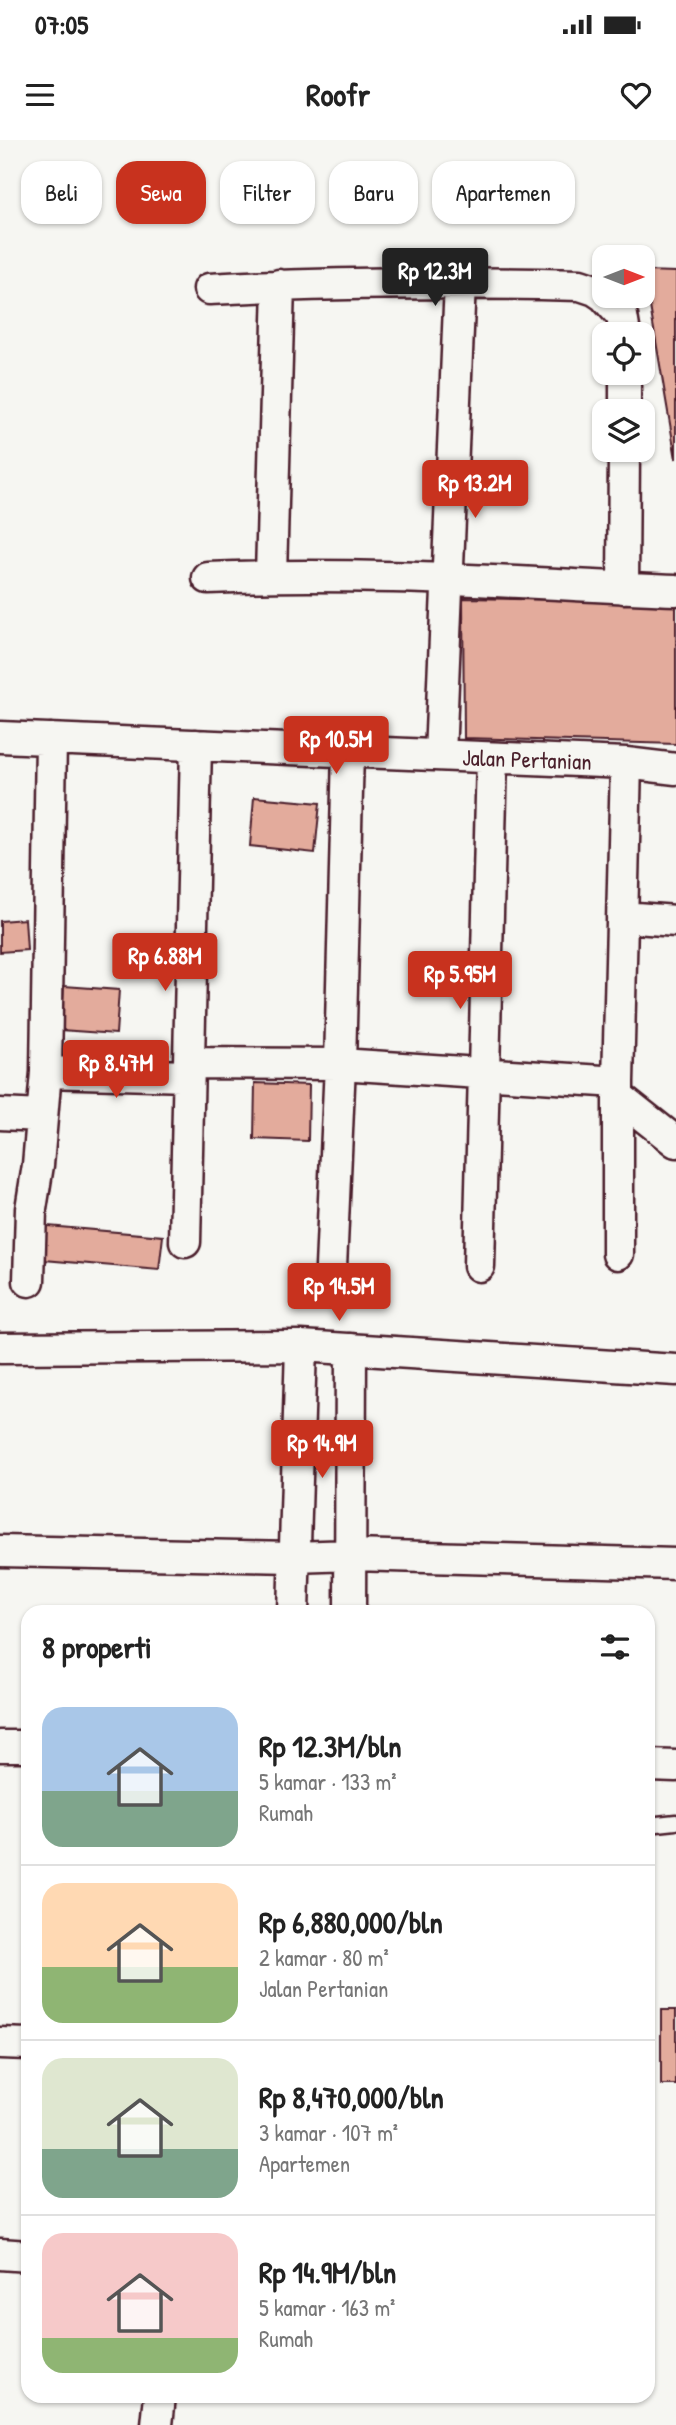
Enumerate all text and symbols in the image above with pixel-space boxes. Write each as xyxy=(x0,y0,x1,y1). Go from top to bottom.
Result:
text: 07:05 xyxy=(35,7,88,42)
text: Roofr xyxy=(306,73,370,116)
icon: menu xyxy=(21,76,59,114)
icon: heart xyxy=(617,76,655,114)
chip: Beli xyxy=(21,161,102,224)
chip: Sewa xyxy=(116,161,206,224)
chip: Filter xyxy=(220,161,315,224)
chip: Baru xyxy=(329,161,418,224)
chip: Apartemen xyxy=(432,161,575,224)
north arrow xyxy=(592,245,654,308)
map controls xyxy=(592,245,655,462)
pin: Rp 12.3M xyxy=(363,248,507,308)
text: Rp 12.3M xyxy=(398,255,472,286)
button: locate xyxy=(592,322,655,385)
button: layers xyxy=(592,399,655,462)
pin: Rp 13.2M xyxy=(403,460,547,520)
text: Rp 13.2M xyxy=(438,467,512,498)
pin: Rp 10.5M xyxy=(264,716,408,776)
text: Rp 10.5M xyxy=(300,723,372,754)
street label: Jalan Pertanian xyxy=(462,741,592,777)
pin: Rp 6.88M xyxy=(93,934,237,993)
text: Rp 6.88M xyxy=(128,940,202,971)
pin: Rp 5.95M xyxy=(388,952,532,1011)
text: Rp 5.95M xyxy=(424,958,496,989)
pin: Rp 8.47M xyxy=(44,1040,188,1100)
text: Rp 8.47M xyxy=(79,1047,153,1078)
pin: Rp 14.5M xyxy=(267,1264,411,1323)
text: Rp 14.5M xyxy=(304,1270,374,1301)
pin: Rp 14.9M xyxy=(250,1420,394,1480)
text: Rp 14.9M xyxy=(287,1427,357,1458)
text: 8 properti xyxy=(42,1627,152,1667)
icon: filters xyxy=(596,1628,634,1666)
text: Rp 12.3M/bln xyxy=(259,1726,402,1766)
icon: home xyxy=(98,1735,182,1819)
text: 5 kamar · 133 m² xyxy=(259,1766,396,1797)
text: Rumah xyxy=(259,1797,313,1828)
text: Rp 6,880,000/bln xyxy=(259,1902,443,1942)
icon: home xyxy=(98,1911,182,1995)
text: 2 kamar · 80 m² xyxy=(259,1942,389,1973)
text: Jalan Pertanian xyxy=(259,1973,388,2004)
text: Rp 8,470,000/bln xyxy=(259,2077,444,2117)
icon: home xyxy=(98,2086,182,2170)
text: 3 kamar · 107 m² xyxy=(259,2117,398,2148)
text: Apartemen xyxy=(259,2148,350,2179)
text: Rp 14.9M/bln xyxy=(259,2252,396,2292)
icon: home xyxy=(98,2261,182,2345)
text: 5 kamar · 163 m² xyxy=(259,2292,395,2323)
text: Rumah xyxy=(259,2323,313,2354)

